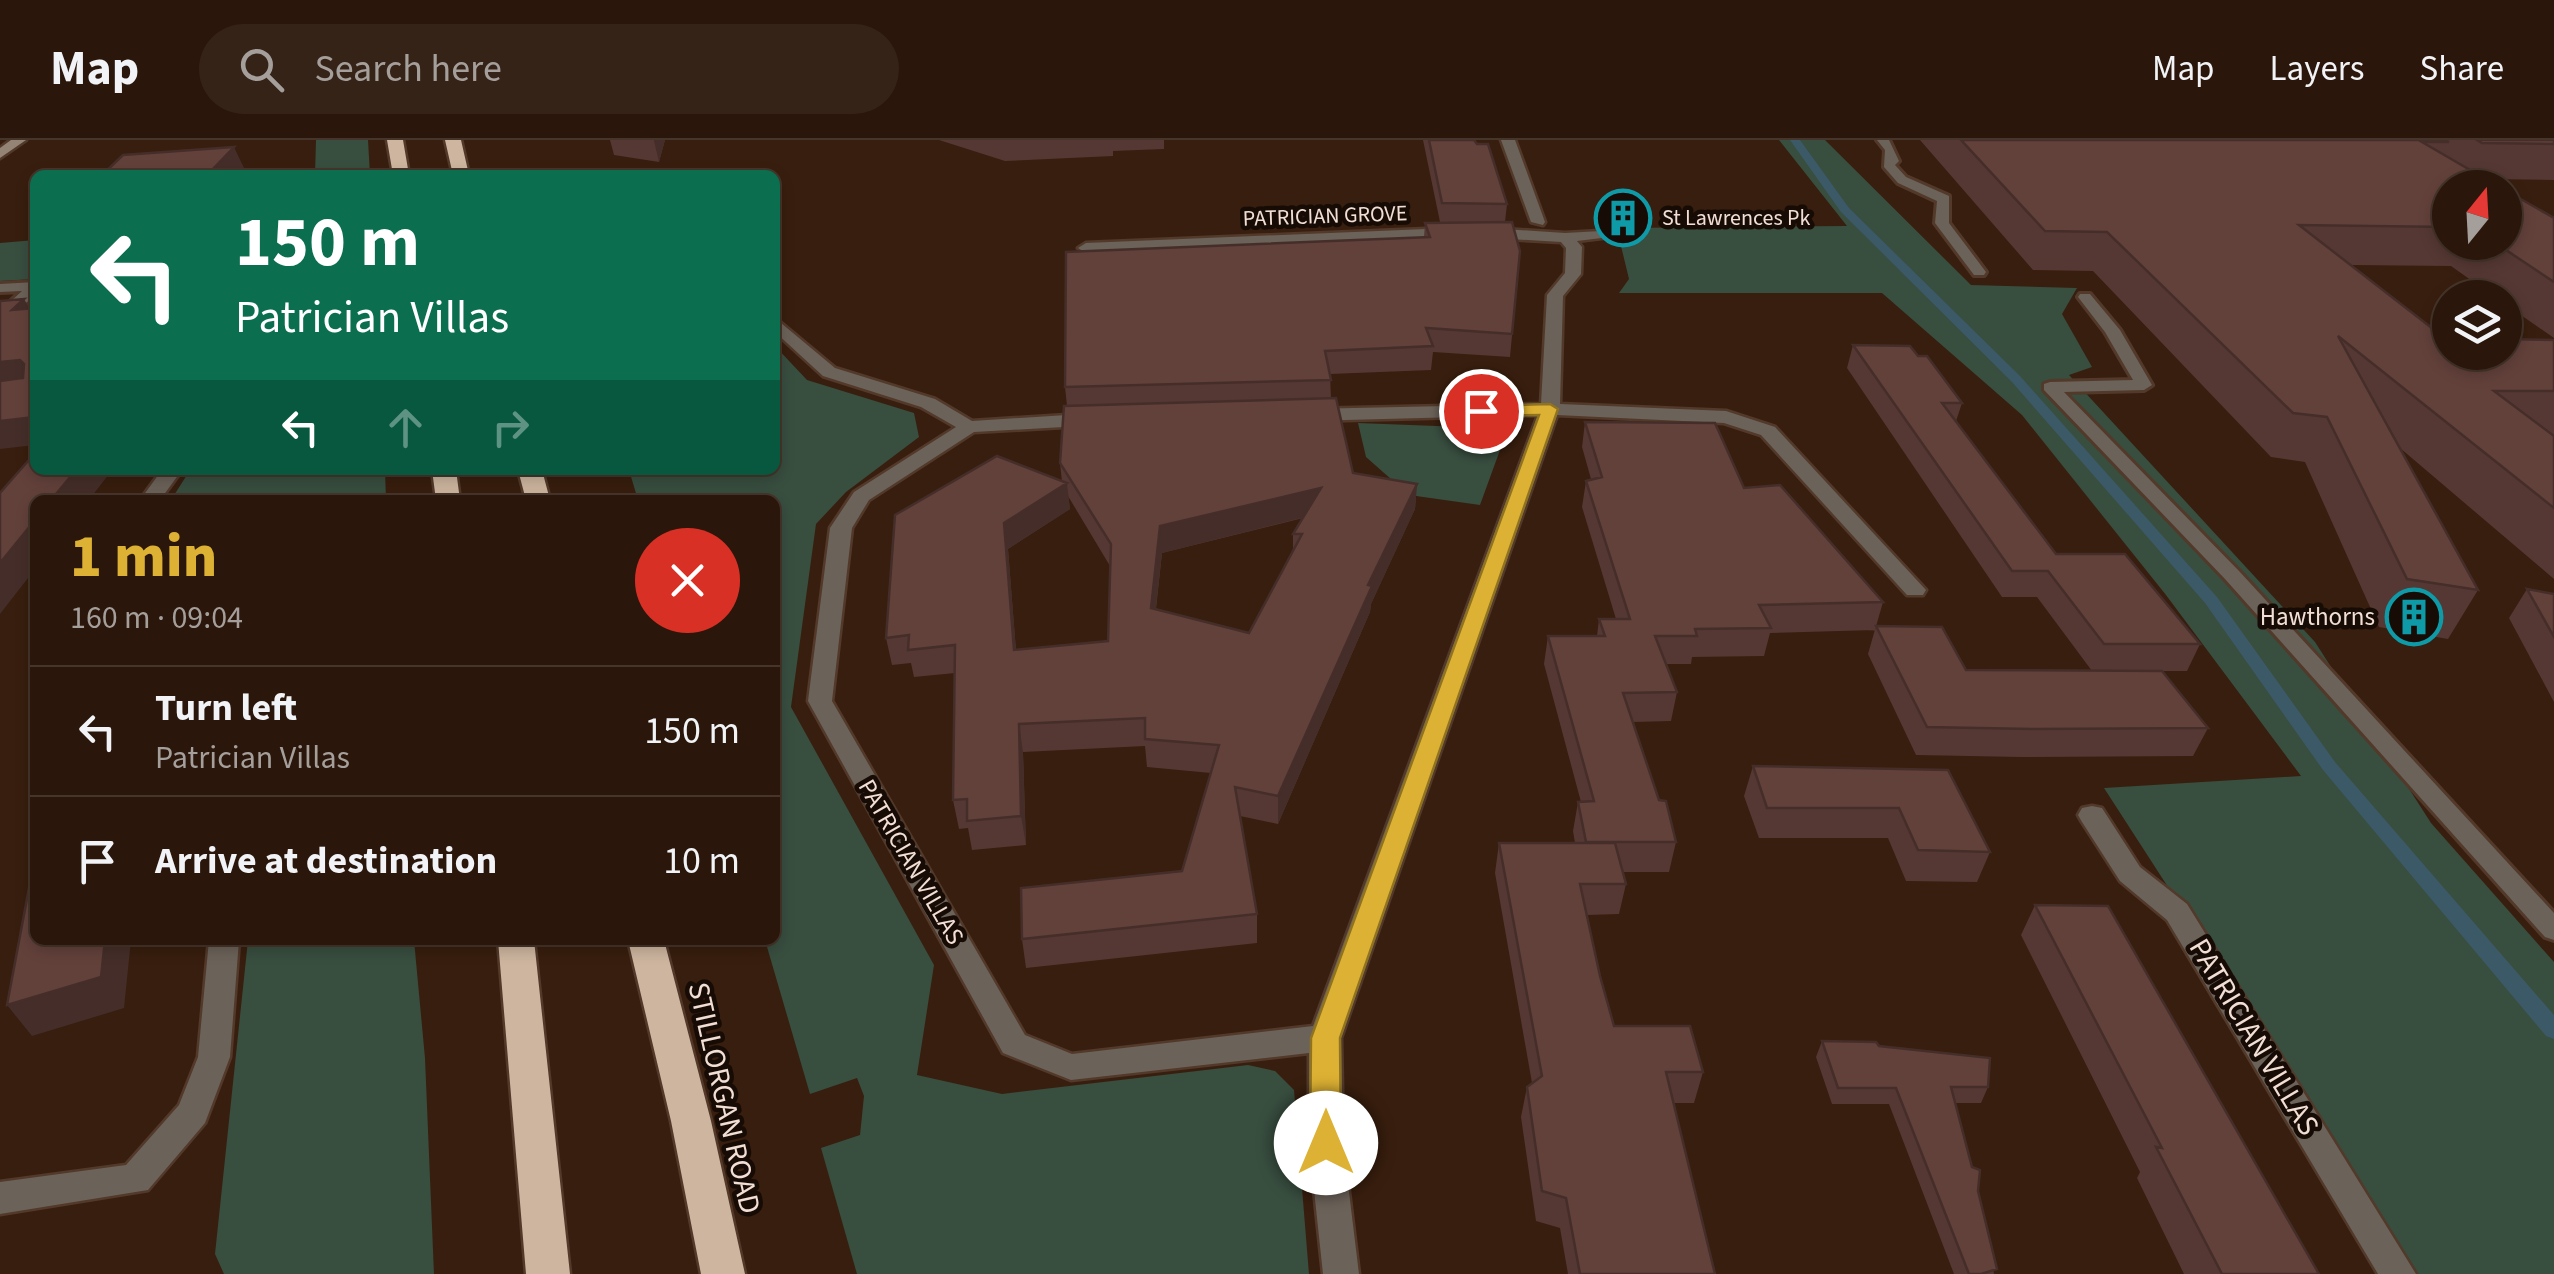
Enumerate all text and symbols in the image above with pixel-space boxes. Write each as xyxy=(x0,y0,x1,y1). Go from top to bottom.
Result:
search box xyxy=(199,24,899,114)
text: Map xyxy=(50,35,139,103)
icon: search xyxy=(234,42,289,97)
text: Search here xyxy=(314,42,502,96)
text: Map xyxy=(2152,44,2215,94)
text: Layers xyxy=(2270,44,2364,94)
text: Share xyxy=(2419,44,2504,94)
north arrow xyxy=(2432,170,2522,260)
map controls xyxy=(2432,170,2522,370)
building icon: St Lawrences Pk xyxy=(1593,188,1653,248)
text: 150 m xyxy=(235,193,420,293)
street label: PATRICIAN GROVE xyxy=(1242,197,1408,235)
place label: St Lawrences Pk xyxy=(1662,202,1811,234)
icon: left xyxy=(70,210,200,340)
button: layers xyxy=(2432,280,2522,370)
text: Patrician Villas xyxy=(235,286,509,350)
pin xyxy=(1439,369,1524,454)
icon: arrive xyxy=(1454,384,1509,439)
icon: left xyxy=(273,400,328,455)
icon: ahead xyxy=(378,400,433,455)
icon: right xyxy=(483,400,538,455)
text: 1 min xyxy=(70,515,217,600)
button: close xyxy=(635,528,740,633)
building icon: Hawthorns xyxy=(2384,587,2444,647)
text: 160 m · 09:04 xyxy=(70,595,243,641)
place label: Hawthorns xyxy=(2260,599,2375,635)
text: Turn left xyxy=(155,681,297,735)
icon: left xyxy=(70,704,125,759)
text: 150 m xyxy=(644,704,740,758)
text: Patrician Villas xyxy=(155,735,350,781)
street label: PATRICIAN VILLAS xyxy=(849,773,973,951)
icon: arrive xyxy=(70,834,125,889)
text: Arrive at destination xyxy=(155,834,497,888)
text: 10 m xyxy=(663,834,740,888)
street label: PATRICIAN VILLAS xyxy=(2178,930,2330,1144)
street label: STILLORGAN ROAD xyxy=(676,978,772,1218)
position arrow xyxy=(1274,1091,1378,1195)

